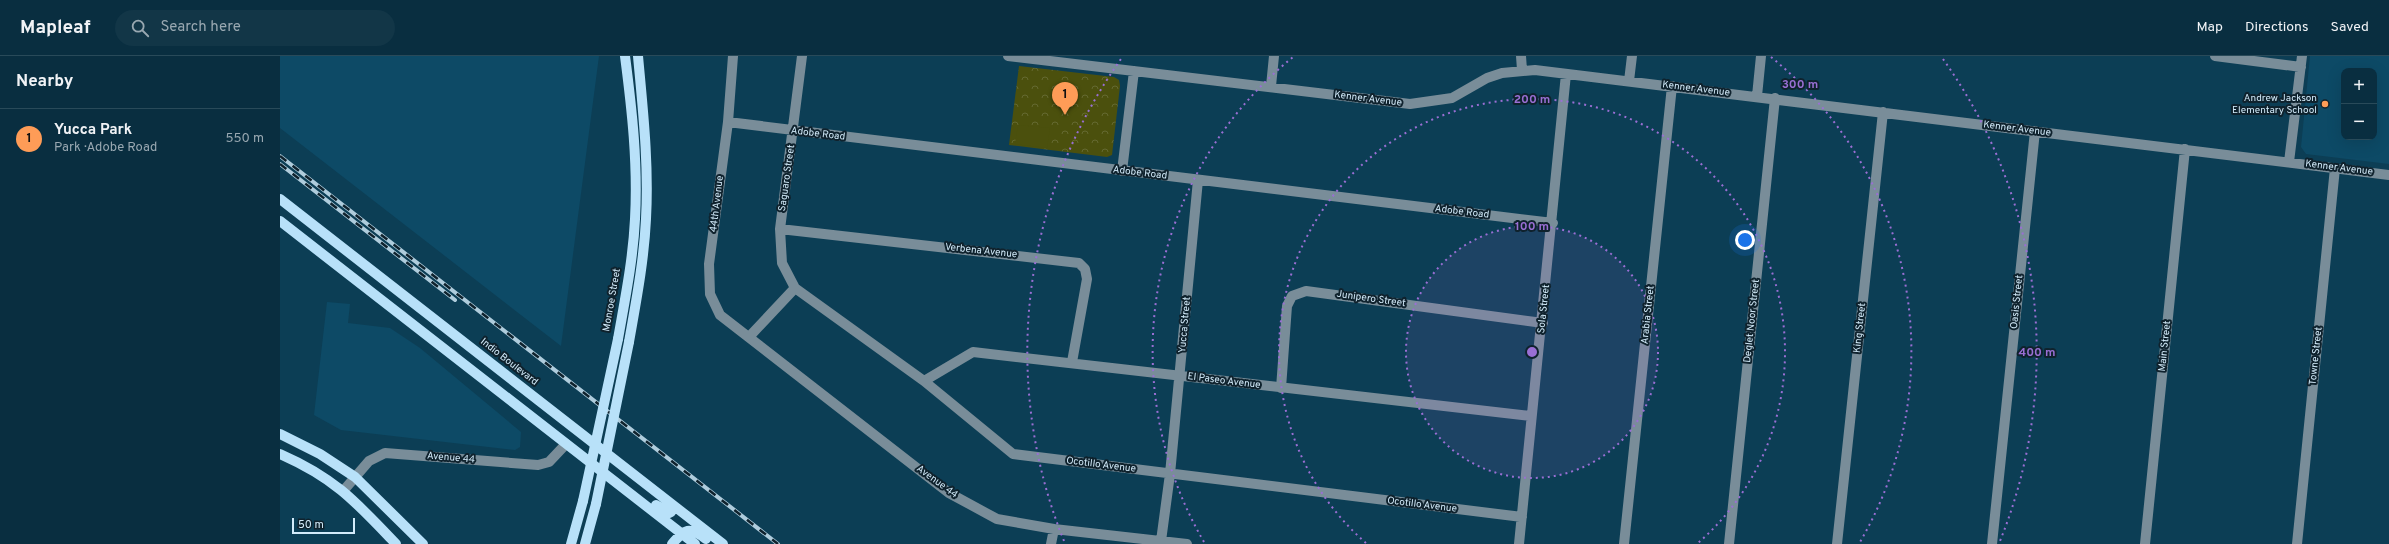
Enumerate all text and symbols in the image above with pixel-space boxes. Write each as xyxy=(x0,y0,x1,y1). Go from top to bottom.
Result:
search box xyxy=(115,10,395,46)
text: Mapleaf xyxy=(20,16,91,40)
icon: search xyxy=(129,17,151,39)
text: Search here xyxy=(161,18,241,37)
text: Map xyxy=(2197,19,2223,36)
text: Directions xyxy=(2245,19,2309,36)
text: Saved xyxy=(2331,19,2369,36)
map controls xyxy=(2341,68,2377,140)
button: + xyxy=(2341,68,2377,104)
text: Nearby xyxy=(16,71,73,93)
text: 300 m xyxy=(1782,77,1818,93)
street label: Kenner Avenue xyxy=(1661,78,1731,100)
pin: 1 xyxy=(1052,82,1078,115)
street label: Kenner Avenue xyxy=(1333,88,1403,110)
text: 200 m xyxy=(1514,92,1550,108)
place label: Andrew Jackson Elementary School xyxy=(2232,92,2317,117)
marker: Andrew Jackson Elementary School xyxy=(2320,99,2330,109)
button: − xyxy=(2341,104,2377,140)
street label: Kenner Avenue xyxy=(1982,118,2052,140)
text: Yucca Park xyxy=(54,121,132,140)
street label: Adobe Road xyxy=(790,124,846,144)
text: 1 xyxy=(26,131,32,147)
text: 550 m xyxy=(225,131,264,147)
text: Park · Adobe Road xyxy=(54,140,157,156)
street label: Saguaro Street xyxy=(776,144,798,212)
street label: Kenner Avenue xyxy=(2304,157,2374,179)
street label: Adobe Road xyxy=(1112,163,1168,183)
street label: 44th Avenue xyxy=(707,175,727,233)
street label: Adobe Road xyxy=(1434,202,1490,222)
text: 100 m xyxy=(1515,219,1549,235)
your location xyxy=(1735,230,1755,250)
street label: Verbena Avenue xyxy=(944,241,1018,261)
street label: Monroe Street xyxy=(600,267,624,333)
street label: Oasis Street xyxy=(2008,274,2026,330)
street label: Deglet Noor Street xyxy=(1741,278,1763,363)
street label: Sola Street xyxy=(1535,284,1553,334)
street label: Arabia Street xyxy=(1638,285,1658,345)
street label: Junipero Street xyxy=(1336,288,1407,310)
street label: Yucca Street xyxy=(1176,296,1194,354)
street label: King Street xyxy=(1851,302,1869,354)
street label: Main Street xyxy=(2156,320,2174,372)
street label: Towne Street xyxy=(2306,326,2326,386)
street label: Indio Boulevard xyxy=(477,335,541,389)
centre of rings xyxy=(1525,345,1539,359)
text: 400 m xyxy=(2018,345,2056,361)
street label: El Paseo Avenue xyxy=(1187,370,1261,392)
street label: Avenue 44 xyxy=(426,449,476,467)
street label: Ocotillo Avenue xyxy=(1065,454,1137,476)
street label: Avenue 44 xyxy=(914,463,960,501)
street label: Ocotillo Avenue xyxy=(1386,494,1458,516)
scale bar xyxy=(292,516,355,535)
text: 50 m xyxy=(298,518,324,532)

